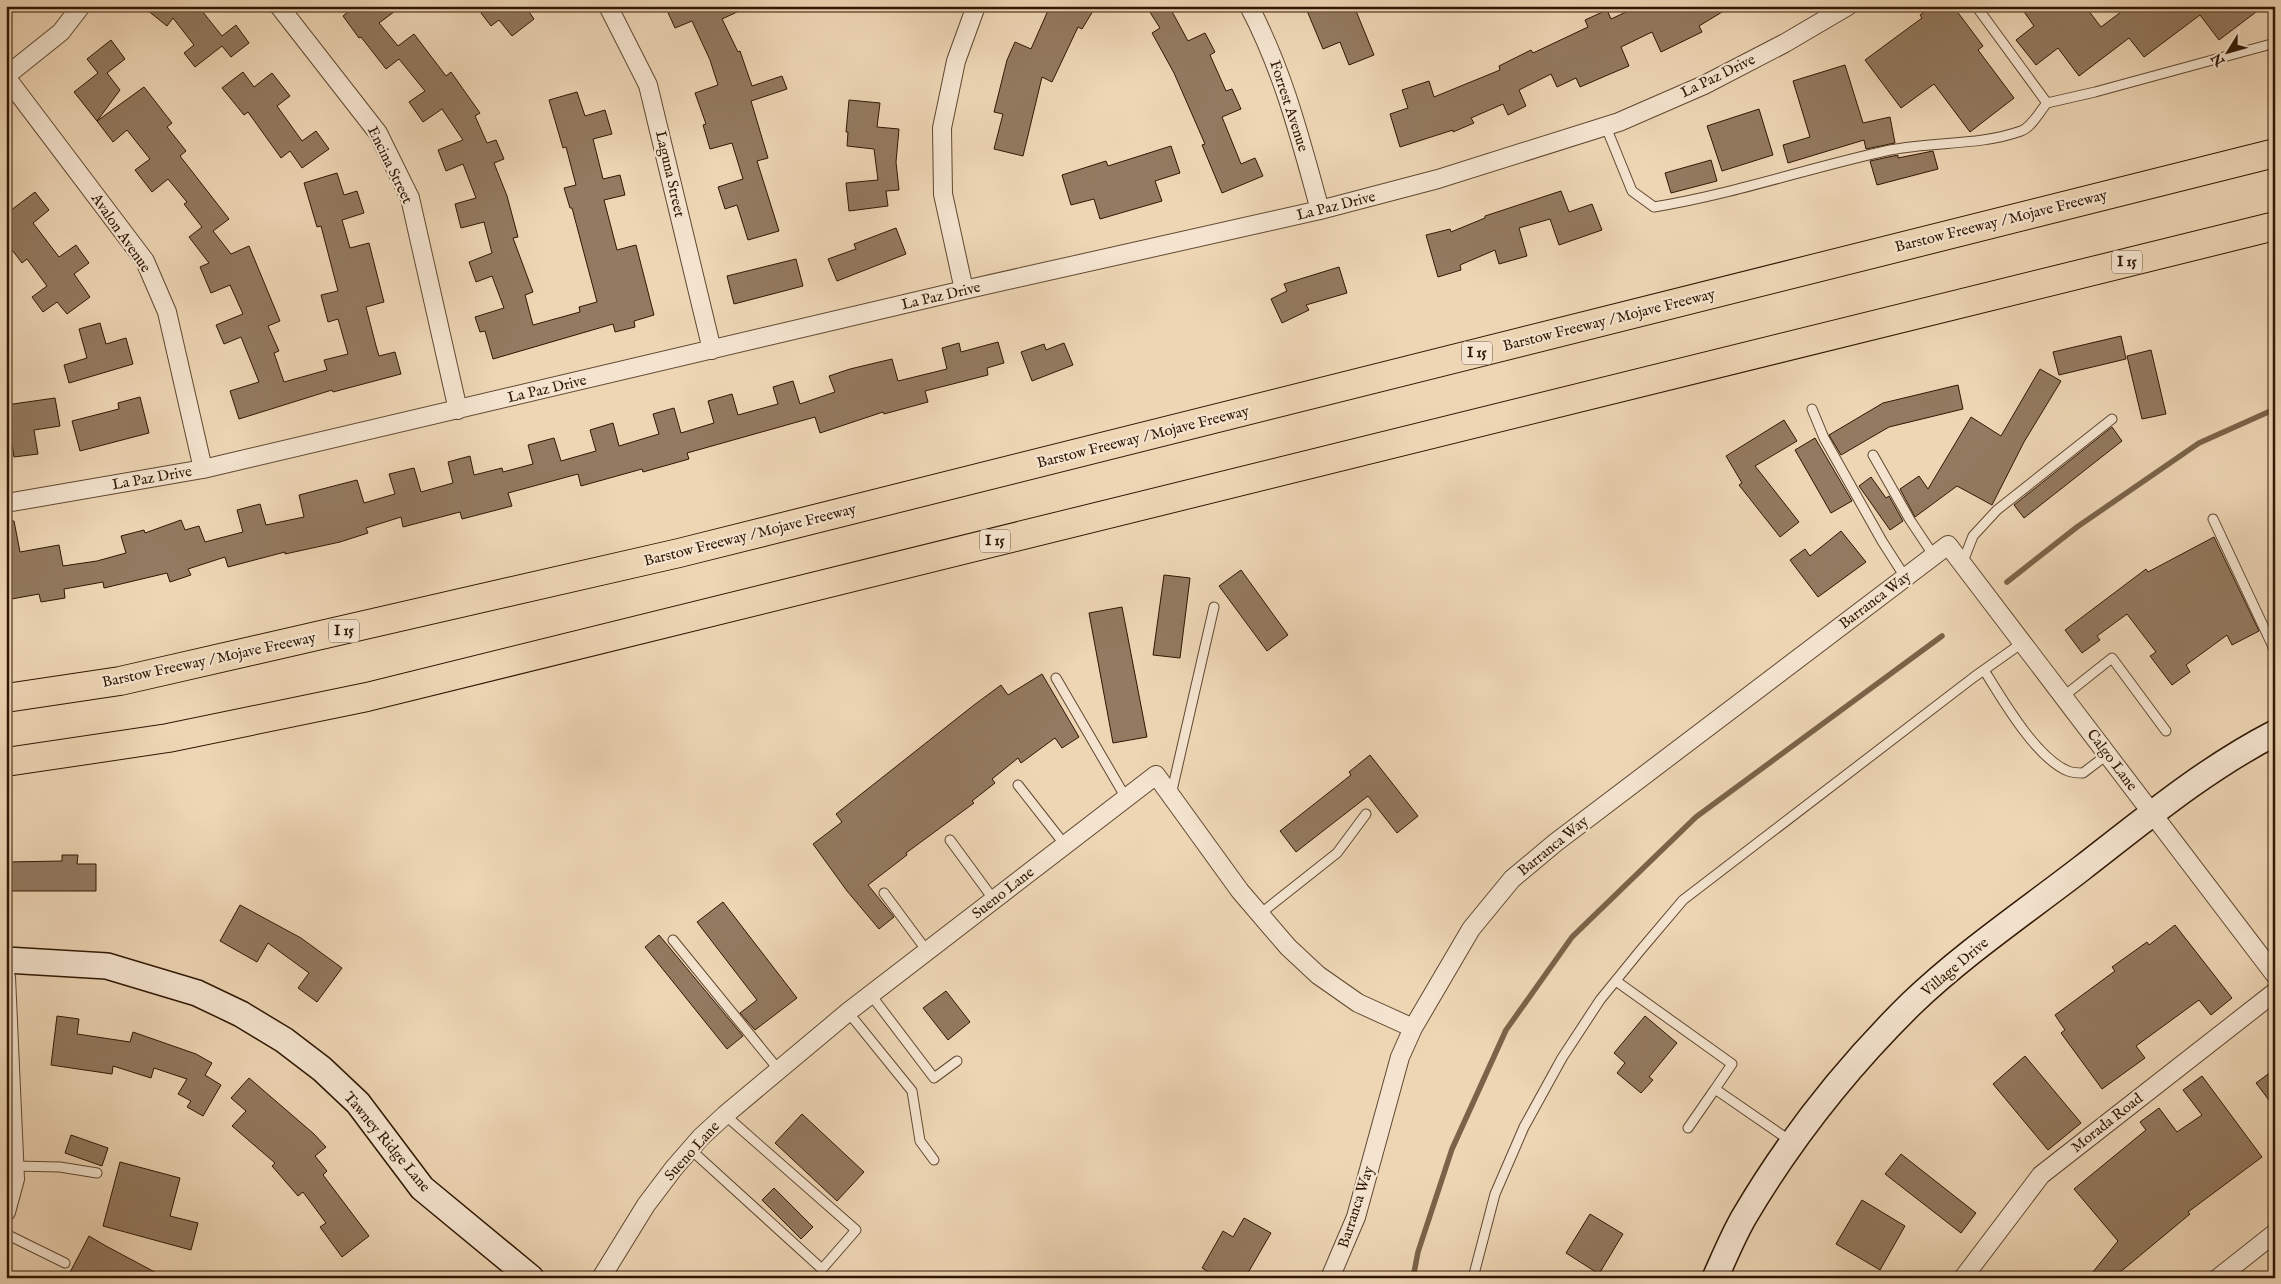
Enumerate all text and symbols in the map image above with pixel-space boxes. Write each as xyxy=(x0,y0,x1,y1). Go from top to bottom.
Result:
north arrow xyxy=(2204,28,2254,78)
text: N xyxy=(2208,49,2230,70)
street label: La Paz Drive xyxy=(1678,50,1759,102)
street label: Forrest Avenue xyxy=(1265,58,1313,154)
street label: Encina Street xyxy=(363,123,417,207)
street label: Laguna Street xyxy=(651,129,689,219)
street label: Barstow Freeway / Mojave Freeway xyxy=(1893,185,2110,257)
street label: La Paz Drive xyxy=(1295,187,1378,225)
street label: Avalon Avenue xyxy=(86,189,155,276)
road number: I 15 xyxy=(2112,250,2142,274)
street label: La Paz Drive xyxy=(900,278,983,314)
street label: Barstow Freeway / Mojave Freeway xyxy=(1501,284,1718,356)
road number: I 15 xyxy=(1462,342,1492,364)
street label: La Paz Drive xyxy=(506,371,589,407)
street label: Barstow Freeway / Mojave Freeway xyxy=(1035,401,1252,473)
street label: La Paz Drive xyxy=(111,462,193,494)
street label: Barstow Freeway / Mojave Freeway xyxy=(642,499,859,571)
road number: I 15 xyxy=(980,530,1010,552)
street label: Barranca Way xyxy=(1835,566,1915,633)
road number: I 15 xyxy=(329,620,359,642)
street label: Barstow Freeway / Mojave Freeway xyxy=(100,628,318,692)
street label: Calgo Lane xyxy=(2083,725,2142,795)
street label: Barranca Way xyxy=(1514,811,1593,880)
street label: Sueno Lane xyxy=(968,863,1038,923)
street label: Village Drive xyxy=(1917,933,1993,1001)
street label: Tawney Ridge Lane xyxy=(340,1088,435,1196)
street label: Morada Road xyxy=(2067,1089,2147,1157)
street label: Sueno Lane xyxy=(660,1117,724,1185)
street label: Barranca Way xyxy=(1334,1163,1378,1250)

